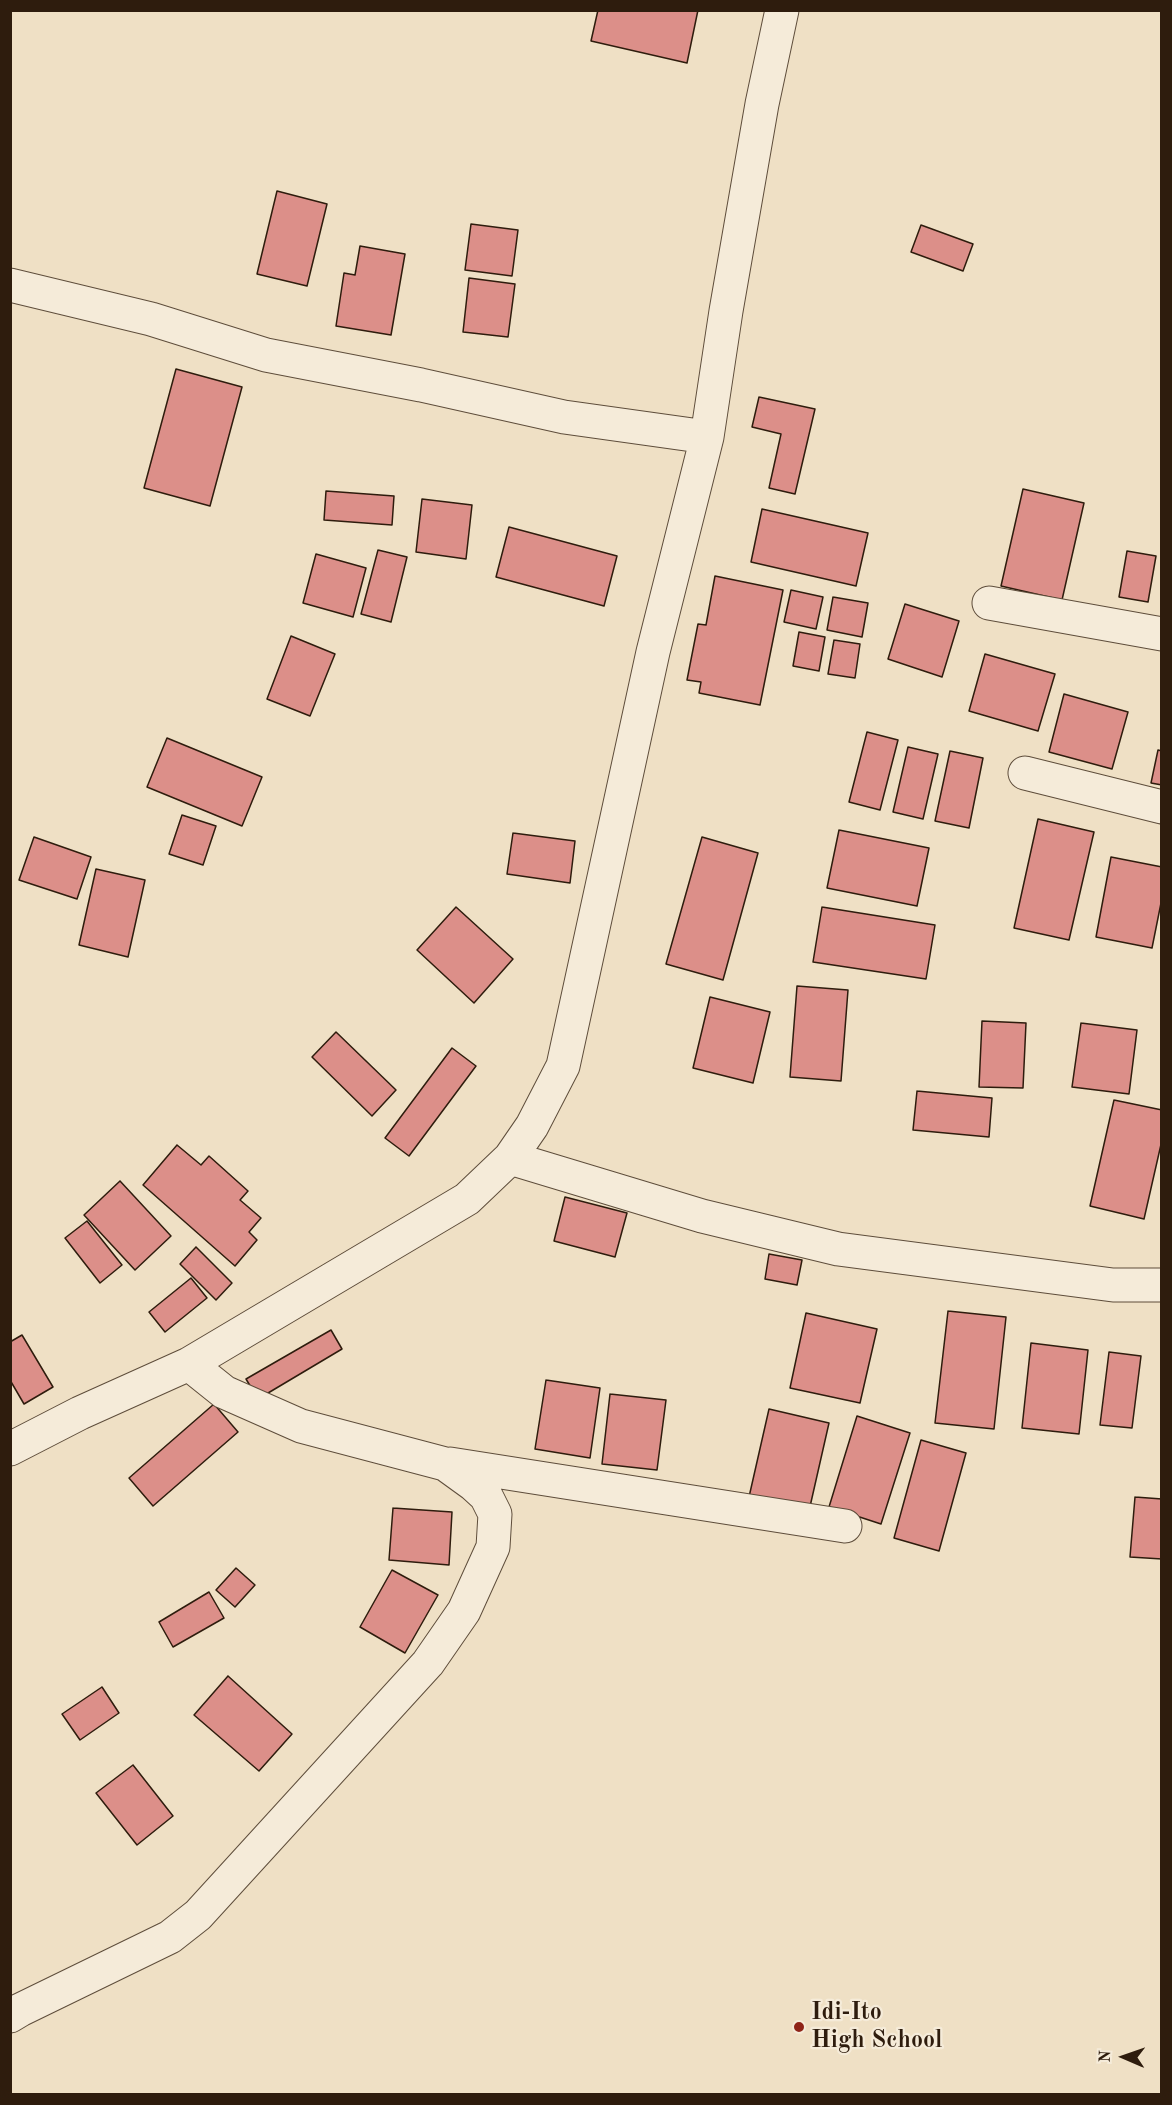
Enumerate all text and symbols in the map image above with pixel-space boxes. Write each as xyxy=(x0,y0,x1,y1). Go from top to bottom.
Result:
place label: Idi-Ito High School xyxy=(811,1999,942,2055)
marker: Idi-Ito High School xyxy=(792,2020,806,2034)
north arrow xyxy=(1094,2027,1154,2087)
text: N xyxy=(1098,2050,1114,2063)

